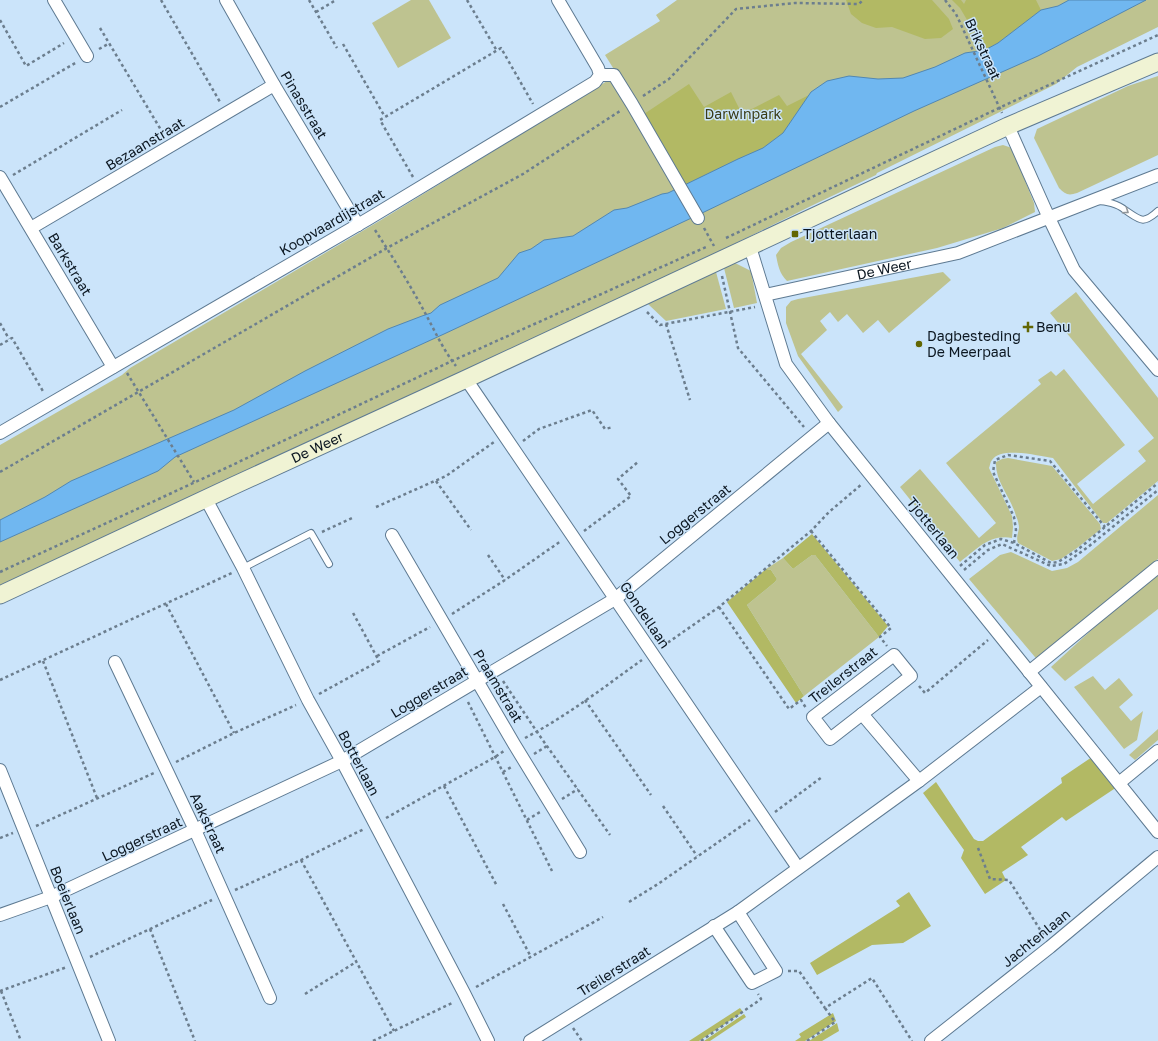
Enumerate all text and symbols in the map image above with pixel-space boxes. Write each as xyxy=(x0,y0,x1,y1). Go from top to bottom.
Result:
street label: Brikstraat xyxy=(962,15,1005,82)
street label: Pinasstraat xyxy=(277,68,331,142)
park label: Darwinpark xyxy=(704,105,782,122)
street label: Bezaanstraat xyxy=(102,113,187,174)
street label: Koopvaardijstraat xyxy=(276,185,387,259)
one-way arrow xyxy=(1121,206,1128,213)
place label: Tjotterlaan xyxy=(803,225,877,242)
street label: Barkstraat xyxy=(45,229,96,298)
marker: Tjotterlaan xyxy=(790,229,800,239)
street label: De Weer xyxy=(855,254,914,283)
place label: Benu xyxy=(1036,318,1071,335)
marker: Benu xyxy=(1023,322,1033,332)
place label: Dagbesteding De Meerpaal xyxy=(927,327,1021,360)
marker: Dagbesteding De Meerpaal xyxy=(914,339,924,349)
street label: De Weer xyxy=(288,427,347,466)
street label: Loggerstraat xyxy=(656,480,734,547)
street label: Tjotterlaan xyxy=(903,493,963,562)
street label: Gondellaan xyxy=(617,578,674,651)
street label: Treilerstraat xyxy=(805,643,880,707)
street label: Praamstraat xyxy=(470,646,527,725)
street label: Loggerstraat xyxy=(387,662,470,721)
street label: Botterlaan xyxy=(335,727,384,798)
street label: Aakstraat xyxy=(187,790,230,856)
street label: Loggerstraat xyxy=(99,813,185,865)
street label: Boeierlaan xyxy=(47,863,90,936)
street label: Jachtenlaan xyxy=(998,905,1073,970)
street label: Treilerstraat xyxy=(574,942,653,1000)

